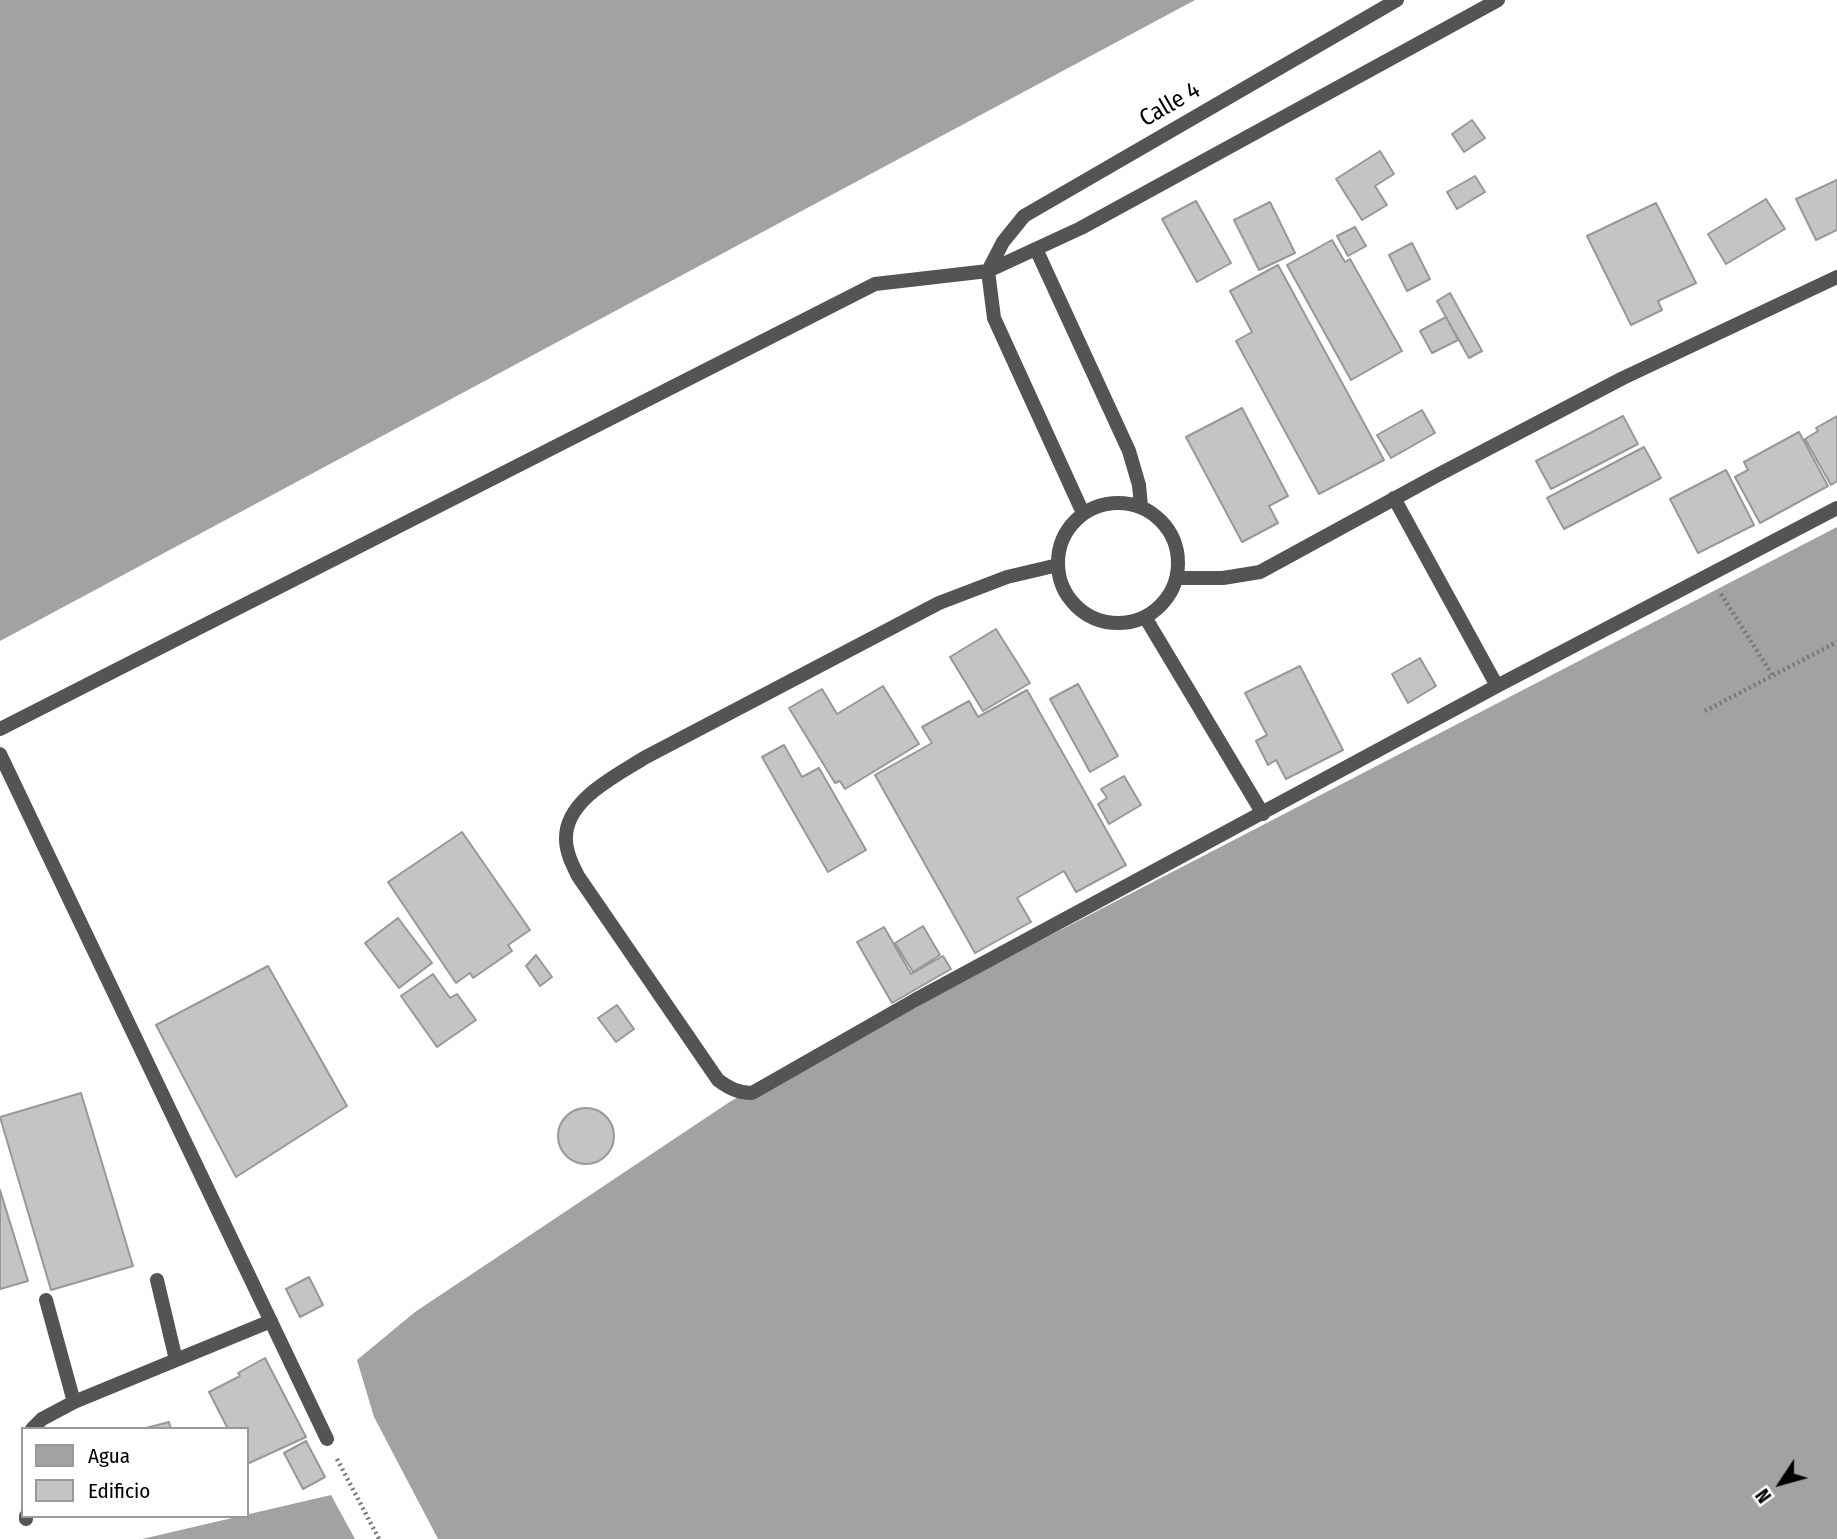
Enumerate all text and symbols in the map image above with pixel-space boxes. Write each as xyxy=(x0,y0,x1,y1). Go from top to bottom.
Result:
street label: Calle 4 xyxy=(1135,76,1205,134)
legend xyxy=(21,1427,248,1518)
text: Agua xyxy=(88,1443,130,1469)
north arrow xyxy=(1746,1448,1816,1518)
text: Edificio xyxy=(88,1478,150,1504)
text: N xyxy=(1751,1484,1776,1507)

